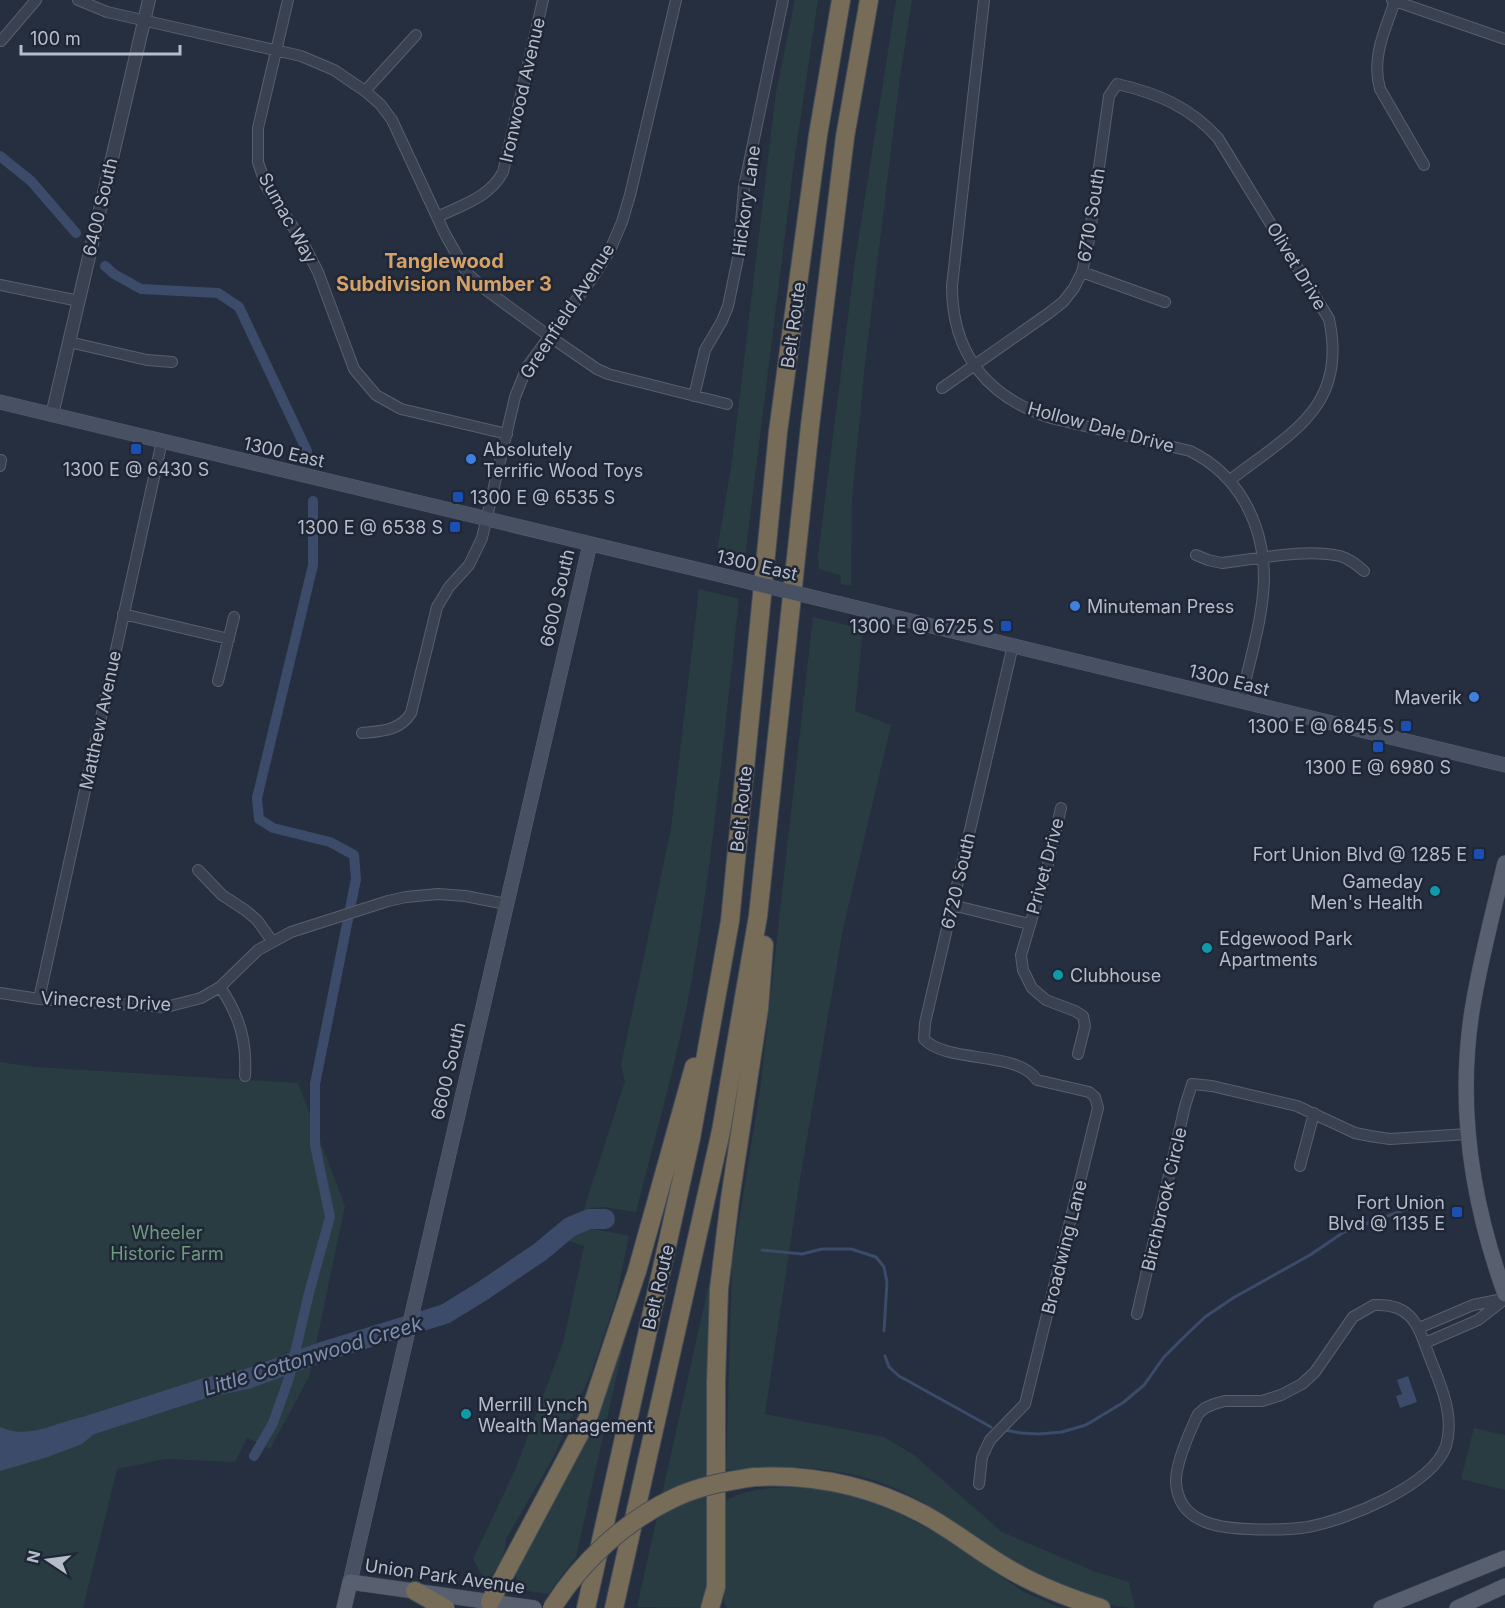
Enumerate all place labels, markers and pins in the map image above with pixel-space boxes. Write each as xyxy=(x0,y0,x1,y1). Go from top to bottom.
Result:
place label: Absolutely Terrific Wood Toys xyxy=(483,439,643,481)
marker: 1300 E @ 6430 S xyxy=(129,442,143,456)
marker: Absolutely Terrific Wood Toys xyxy=(464,452,478,466)
place label: 1300 E @ 6430 S xyxy=(63,459,209,480)
place label: 1300 E @ 6535 S xyxy=(470,487,615,508)
marker: 1300 E @ 6535 S xyxy=(451,490,465,504)
place label: 1300 E @ 6538 S xyxy=(297,517,443,538)
marker: 1300 E @ 6538 S xyxy=(448,520,462,534)
place label: Minuteman Press xyxy=(1087,596,1234,617)
marker: Minuteman Press xyxy=(1068,599,1082,613)
place label: 1300 E @ 6725 S xyxy=(850,616,994,637)
marker: 1300 E @ 6725 S xyxy=(999,619,1013,633)
place label: Maverik xyxy=(1394,687,1462,708)
marker: Maverik xyxy=(1467,690,1481,704)
place label: 1300 E @ 6845 S xyxy=(1248,716,1394,737)
marker: 1300 E @ 6845 S xyxy=(1399,719,1413,733)
marker: 1300 E @ 6980 S xyxy=(1371,740,1385,754)
place label: 1300 E @ 6980 S xyxy=(1305,757,1451,778)
place label: Fort Union Blvd @ 1285 E xyxy=(1253,844,1467,865)
marker: Fort Union Blvd @ 1285 E xyxy=(1472,847,1486,861)
place label: Gameday Men's Health xyxy=(1310,871,1423,913)
marker: Gameday Men's Health xyxy=(1428,884,1442,898)
place label: Edgewood Park Apartments xyxy=(1219,928,1353,970)
marker: Edgewood Park Apartments xyxy=(1200,941,1214,955)
place label: Clubhouse xyxy=(1070,965,1161,986)
marker: Clubhouse xyxy=(1051,968,1065,982)
place label: Fort Union Blvd @ 1135 E xyxy=(1328,1192,1445,1234)
marker: Fort Union Blvd @ 1135 E xyxy=(1450,1205,1464,1219)
place label: Merrill Lynch Wealth Management xyxy=(478,1394,653,1436)
marker: Merrill Lynch Wealth Management xyxy=(459,1407,473,1421)

